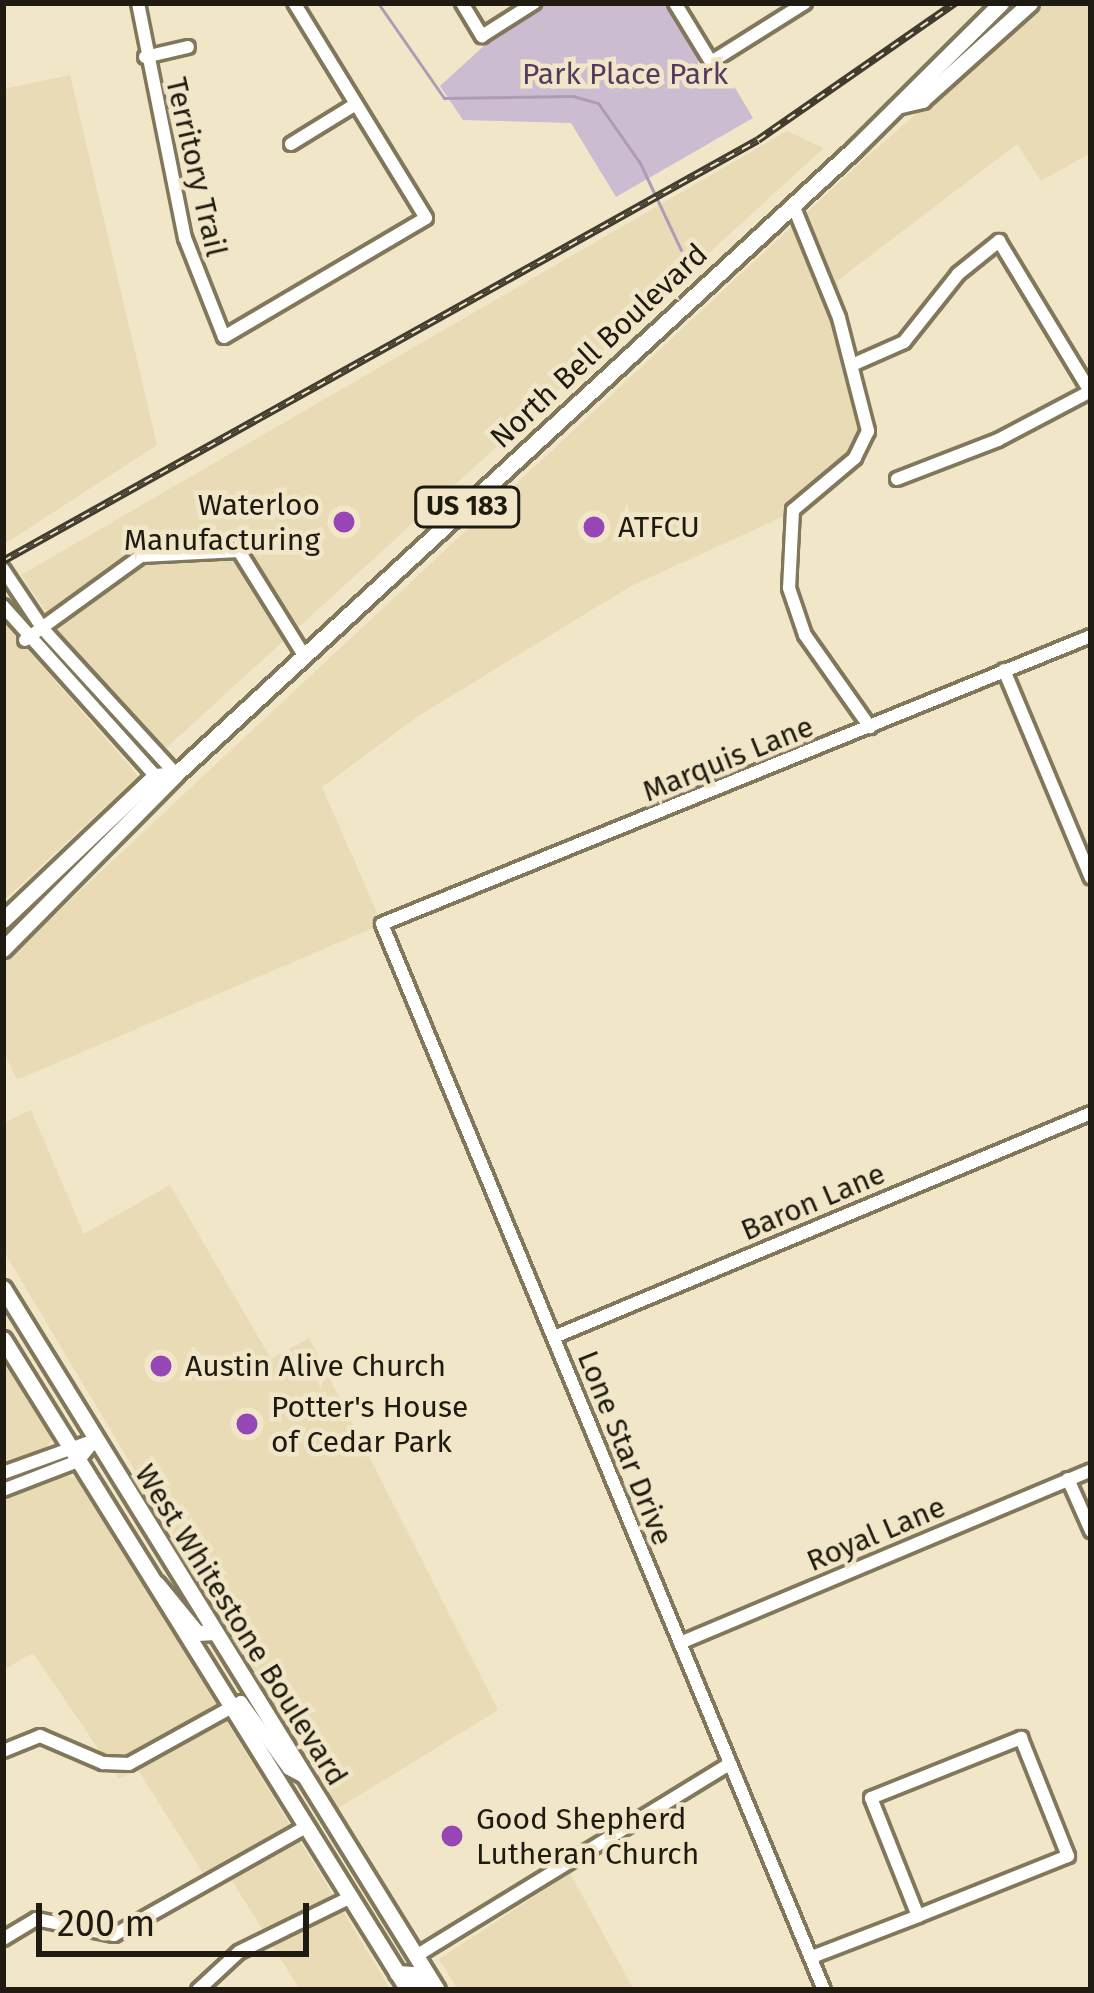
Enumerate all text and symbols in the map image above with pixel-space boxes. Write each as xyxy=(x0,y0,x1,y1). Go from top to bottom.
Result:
park label: Park Place Park xyxy=(522,56,728,92)
street label: Territory Trail xyxy=(158,74,234,260)
street label: North Bell Boulevard xyxy=(483,236,715,456)
road number: US 183 xyxy=(413,486,521,528)
place label: Waterloo Manufacturing xyxy=(124,487,320,558)
marker: Waterloo Manufacturing xyxy=(331,509,357,535)
place label: ATFCU xyxy=(618,509,700,545)
marker: ATFCU xyxy=(581,514,607,540)
street label: Marquis Lane xyxy=(637,708,819,810)
street label: Baron Lane xyxy=(735,1156,891,1248)
street label: Lone Star Drive xyxy=(570,1345,680,1551)
place label: Austin Alive Church xyxy=(185,1348,446,1384)
marker: Austin Alive Church xyxy=(148,1353,174,1379)
place label: Potter's House of Cedar Park xyxy=(271,1389,468,1460)
marker: Potter's House of Cedar Park xyxy=(234,1411,260,1437)
street label: West Whitestone Boulevard xyxy=(127,1458,355,1792)
street label: Royal Lane xyxy=(801,1489,951,1579)
place label: Good Shepherd Lutheran Church xyxy=(476,1801,699,1872)
marker: Good Shepherd Lutheran Church xyxy=(439,1823,465,1849)
scale bar xyxy=(42,1879,315,1953)
text: 200 m xyxy=(57,1902,155,1946)

